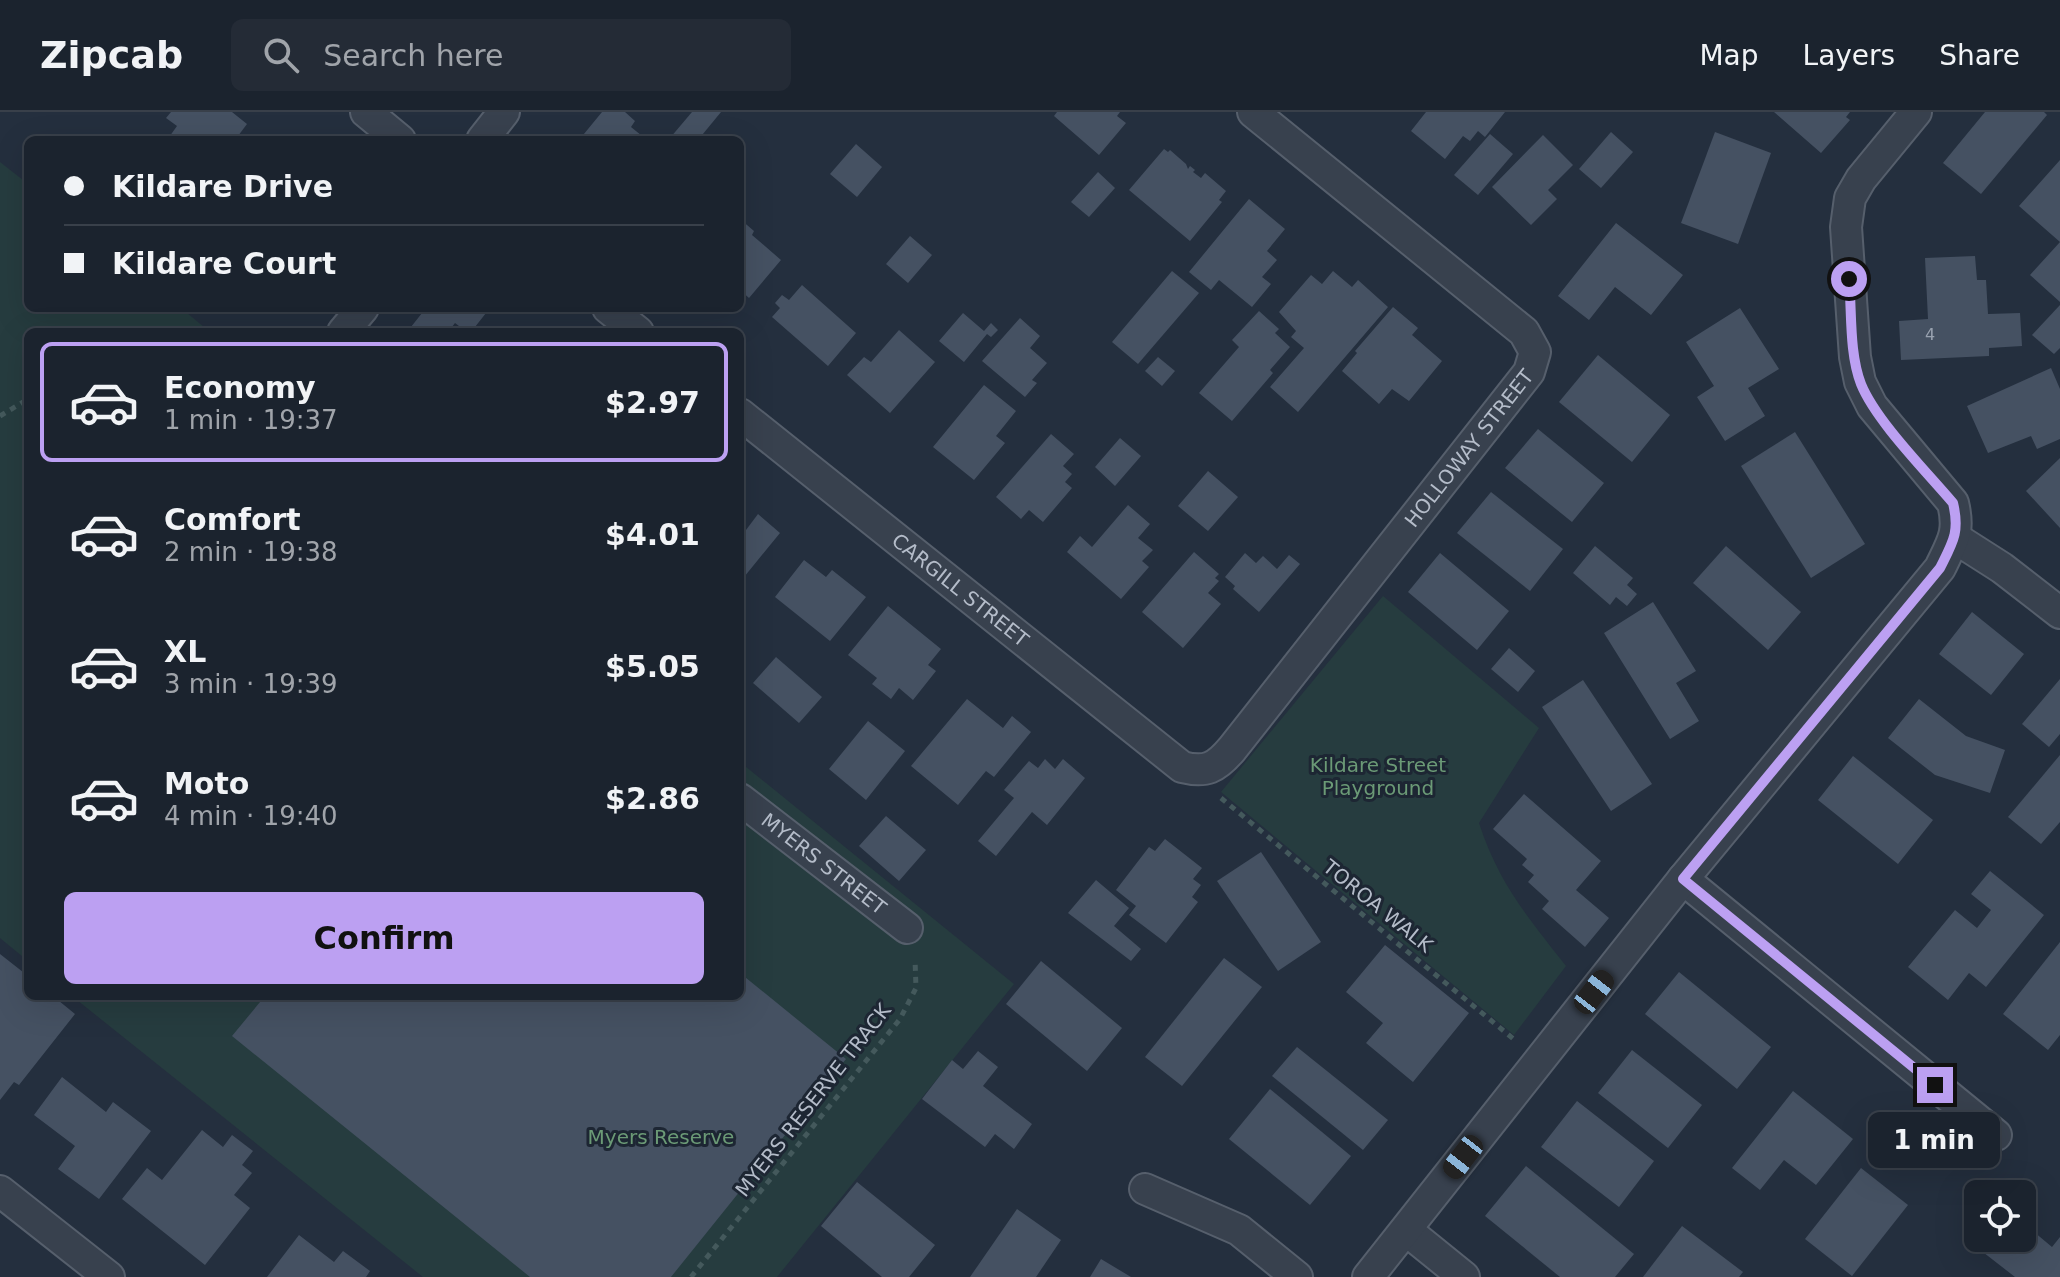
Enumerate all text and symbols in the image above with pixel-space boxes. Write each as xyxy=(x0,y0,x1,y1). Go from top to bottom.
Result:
search box xyxy=(231,19,791,91)
text: Zipcab xyxy=(40,33,183,77)
icon: search xyxy=(259,33,303,77)
text: Search here xyxy=(323,38,503,73)
text: Map xyxy=(1699,39,1759,72)
text: Layers xyxy=(1803,39,1895,72)
text: Share xyxy=(1939,39,2020,72)
text: Kildare Drive xyxy=(112,169,333,204)
text: Kildare Court xyxy=(112,246,336,281)
route start xyxy=(1831,261,1867,297)
house number: 4 xyxy=(1925,325,1935,344)
street label: HOLLOWAY STREET xyxy=(1400,364,1539,532)
icon: car xyxy=(68,366,140,438)
text: Economy xyxy=(164,370,316,405)
text: $2.97 xyxy=(605,385,700,420)
text: 1 min · 19:37 xyxy=(164,405,338,435)
icon: car xyxy=(68,498,140,570)
text: Comfort xyxy=(164,502,301,537)
text: $4.01 xyxy=(605,517,700,552)
street label: CARGILL STREET xyxy=(887,528,1034,652)
text: 2 min · 19:38 xyxy=(164,537,338,567)
icon: car xyxy=(68,630,140,702)
text: XL xyxy=(164,634,206,669)
text: $5.05 xyxy=(605,649,700,684)
text: 3 min · 19:39 xyxy=(164,669,338,699)
park label: Kildare Street Playground xyxy=(1310,753,1446,800)
icon: car xyxy=(68,762,140,834)
text: Moto xyxy=(164,766,249,801)
text: $2.86 xyxy=(605,781,700,816)
text: 4 min · 19:40 xyxy=(164,801,338,831)
street label: MYERS STREET xyxy=(757,808,892,920)
street label: TOROA WALK xyxy=(1318,854,1438,958)
button: Confirm xyxy=(64,892,704,984)
car xyxy=(1570,966,1618,1018)
street label: MYERS RESERVE TRACK xyxy=(730,998,896,1201)
route end xyxy=(1917,1067,1953,1103)
callout: 1 min xyxy=(1869,1113,2001,1169)
park label: Myers Reserve xyxy=(588,1125,734,1149)
text: 1 min xyxy=(1893,1125,1975,1155)
car xyxy=(1439,1131,1487,1183)
map controls xyxy=(1964,1180,2036,1252)
button: locate xyxy=(1964,1180,2036,1252)

